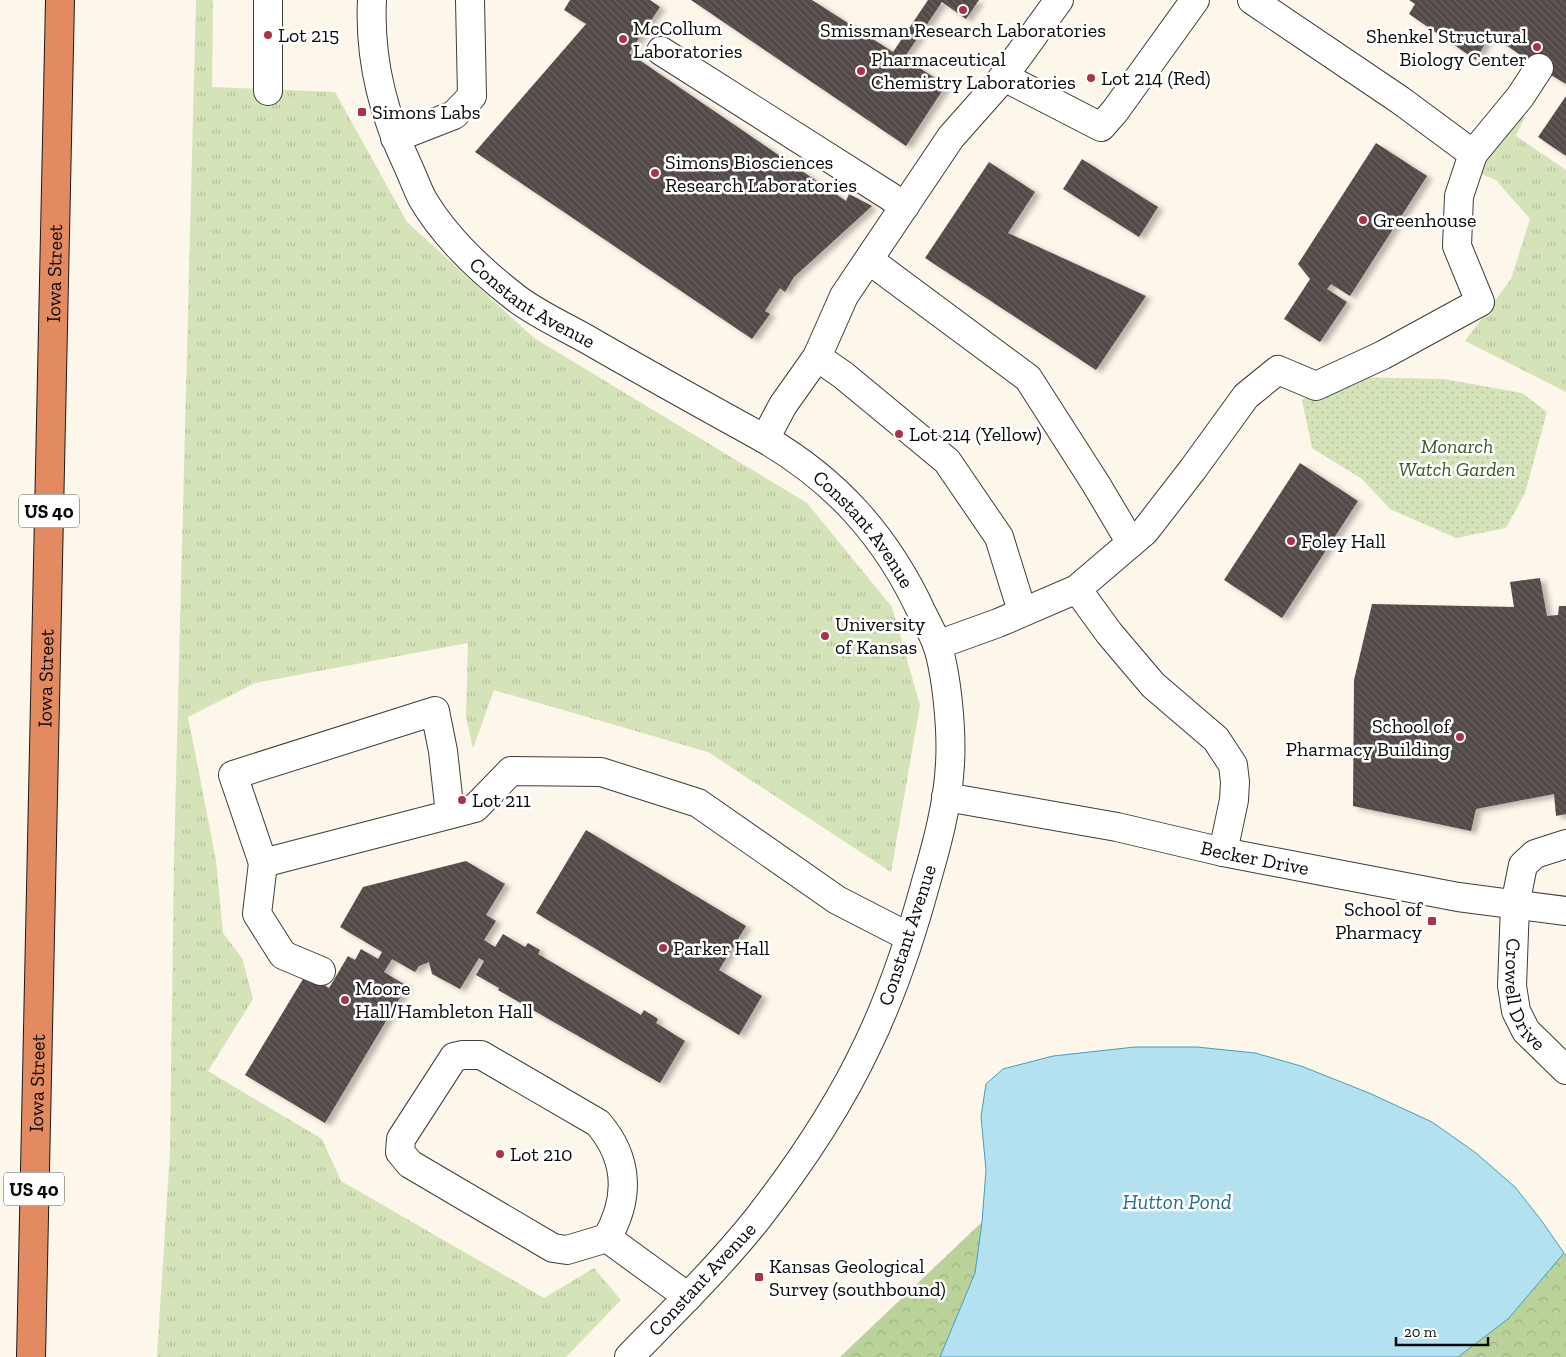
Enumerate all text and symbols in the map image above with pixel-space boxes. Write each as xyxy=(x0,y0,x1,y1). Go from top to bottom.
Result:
marker: Smissman Research Laboratories xyxy=(957,4,969,16)
place label: McCollum Laboratories xyxy=(633,16,742,63)
place label: Smissman Research Laboratories xyxy=(820,18,1106,42)
place label: Lot 215 xyxy=(278,23,339,47)
place label: Shenkel Structural Biology Center xyxy=(1366,24,1527,71)
marker: Lot 215 xyxy=(262,29,274,41)
marker: McCollum Laboratories xyxy=(617,33,629,45)
marker: Shenkel Structural Biology Center xyxy=(1531,41,1543,53)
place label: Pharmaceutical Chemistry Laboratories xyxy=(871,47,1076,94)
marker: Pharmaceutical Chemistry Laboratories xyxy=(855,65,867,77)
place label: Lot 214 (Red) xyxy=(1101,66,1211,90)
marker: Lot 214 (Red) xyxy=(1085,72,1097,84)
place label: Simons Labs xyxy=(372,100,481,124)
marker: Simons Labs xyxy=(356,106,368,118)
place label: Simons Biosciences Research Laboratories xyxy=(665,150,857,197)
marker: Simons Biosciences Research Laboratories xyxy=(649,167,661,179)
place label: Greenhouse xyxy=(1373,208,1476,232)
marker: Greenhouse xyxy=(1357,214,1369,226)
street label: Iowa Street xyxy=(41,223,67,323)
street label: Constant Avenue xyxy=(465,252,600,353)
place label: Lot 214 (Yellow) xyxy=(909,422,1042,446)
marker: Lot 214 (Yellow) xyxy=(893,428,905,440)
park label: Monarch Watch Garden xyxy=(1398,434,1516,481)
street label: Constant Avenue xyxy=(808,465,919,592)
road number: US 40 xyxy=(19,494,79,528)
place label: Foley Hall xyxy=(1301,529,1386,553)
marker: Foley Hall xyxy=(1285,535,1297,547)
place label: University of Kansas xyxy=(835,612,926,659)
street label: Iowa Street xyxy=(32,628,59,728)
marker: University of Kansas xyxy=(819,630,831,642)
place label: School of Pharmacy Building xyxy=(1286,714,1452,761)
marker: School of Pharmacy Building xyxy=(1454,731,1466,743)
place label: Lot 211 xyxy=(472,788,531,812)
marker: Lot 211 xyxy=(456,794,468,806)
street label: Becker Drive xyxy=(1198,835,1311,880)
street label: Constant Avenue xyxy=(873,862,941,1008)
place label: School of Pharmacy xyxy=(1335,897,1424,944)
marker: School of Pharmacy xyxy=(1426,915,1438,927)
place label: Parker Hall xyxy=(673,936,770,960)
street label: Crowell Drive xyxy=(1500,938,1551,1055)
marker: Parker Hall xyxy=(657,942,669,954)
place label: Moore Hall/Hambleton Hall xyxy=(355,976,533,1023)
marker: Moore Hall/Hambleton Hall xyxy=(339,994,351,1006)
street label: Iowa Street xyxy=(24,1033,50,1132)
place label: Lot 210 xyxy=(510,1142,573,1166)
marker: Lot 210 xyxy=(494,1148,506,1160)
road number: US 40 xyxy=(4,1172,64,1206)
water label: Hutton Pond xyxy=(1122,1189,1232,1214)
street label: Constant Avenue xyxy=(643,1217,761,1341)
place label: Kansas Geological Survey (southbound) xyxy=(769,1254,946,1301)
marker: Kansas Geological Survey (southbound) xyxy=(753,1271,765,1283)
scale bar xyxy=(1396,1314,1488,1346)
text: 20 m xyxy=(1404,1323,1437,1341)

